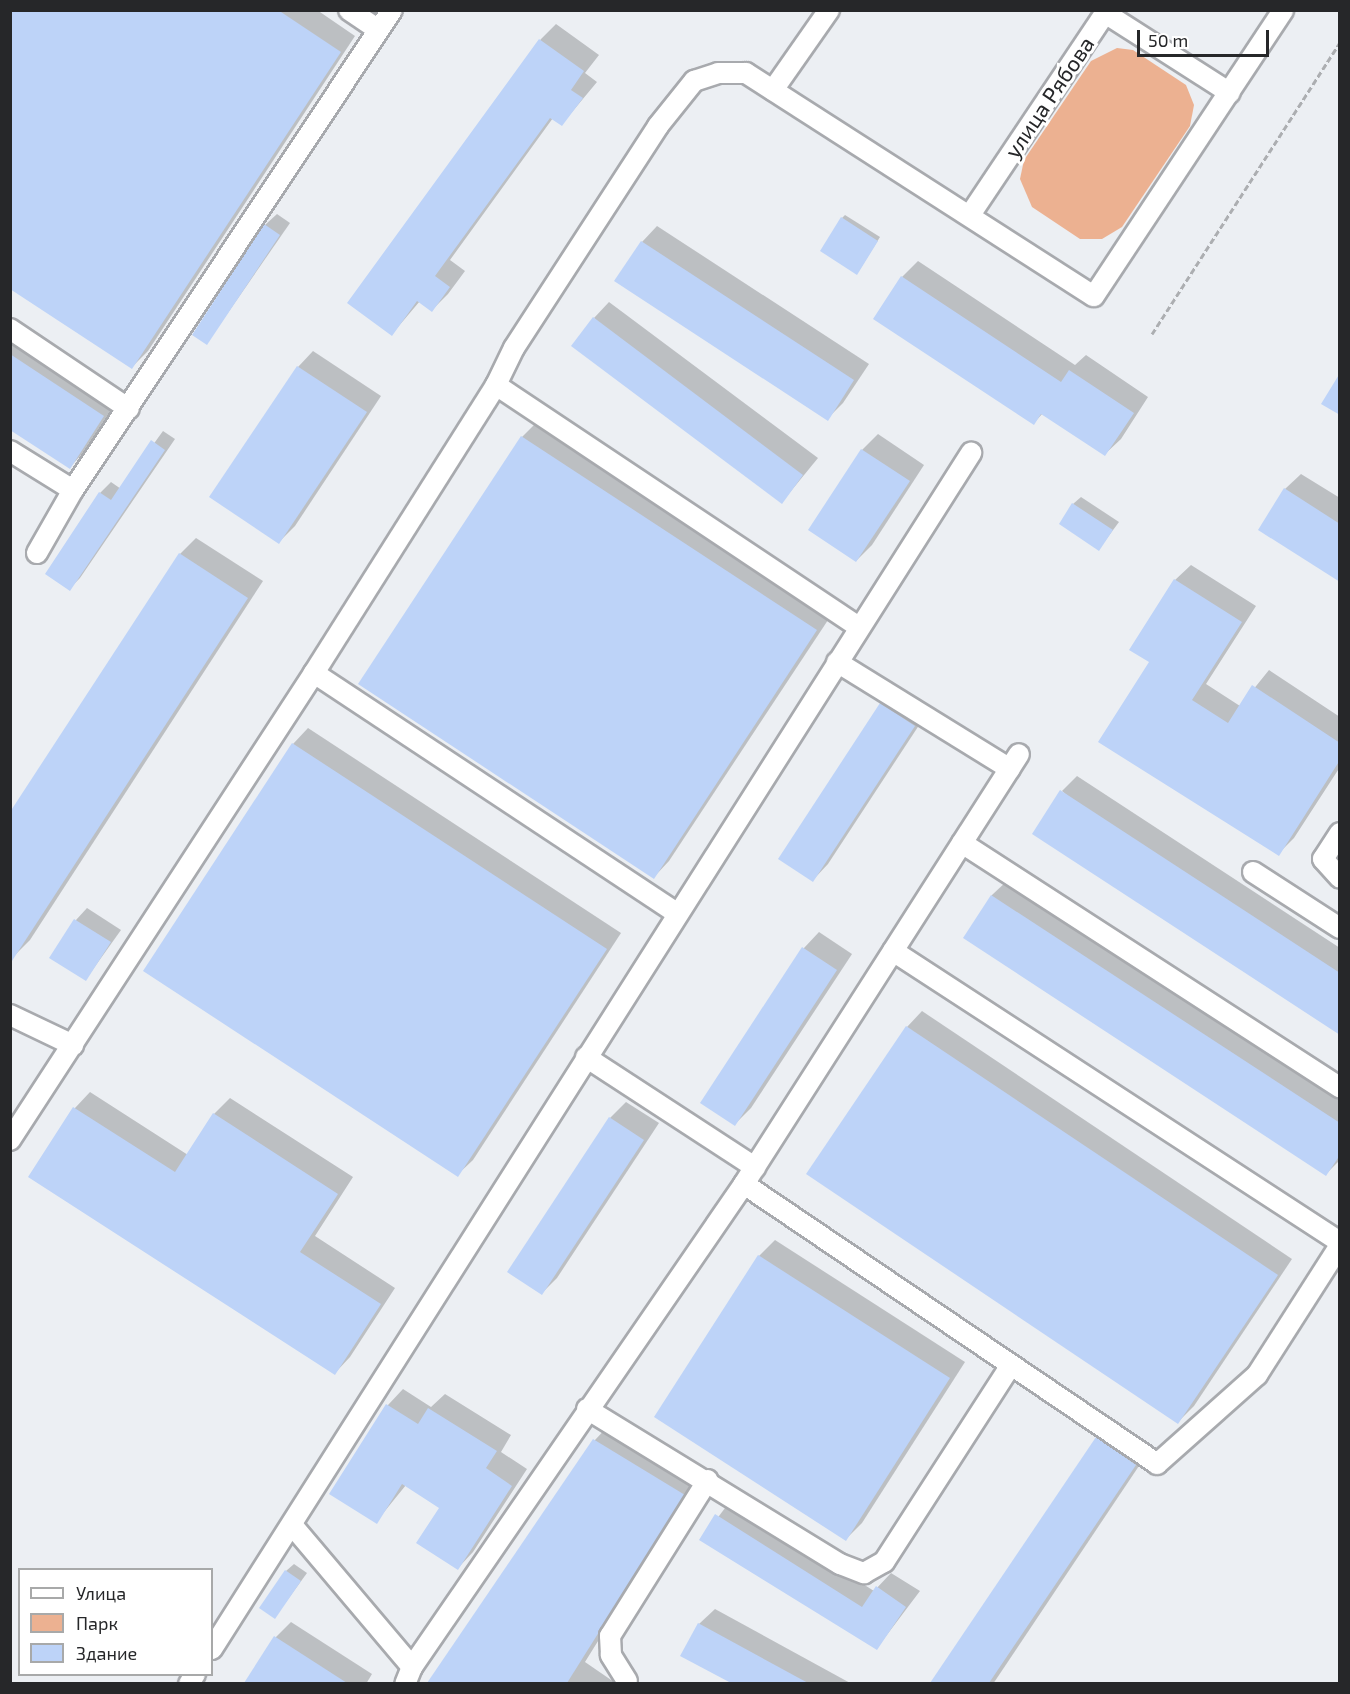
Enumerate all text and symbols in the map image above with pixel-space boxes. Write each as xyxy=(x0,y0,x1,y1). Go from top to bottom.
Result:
scale bar xyxy=(1140,18,1272,56)
text: 50 m xyxy=(1148,29,1188,51)
street label: улица Рябова xyxy=(999,31,1099,163)
legend xyxy=(18,1568,213,1676)
text: Улица xyxy=(76,1582,126,1604)
text: Парк xyxy=(76,1612,118,1634)
text: Здание xyxy=(76,1642,137,1664)

